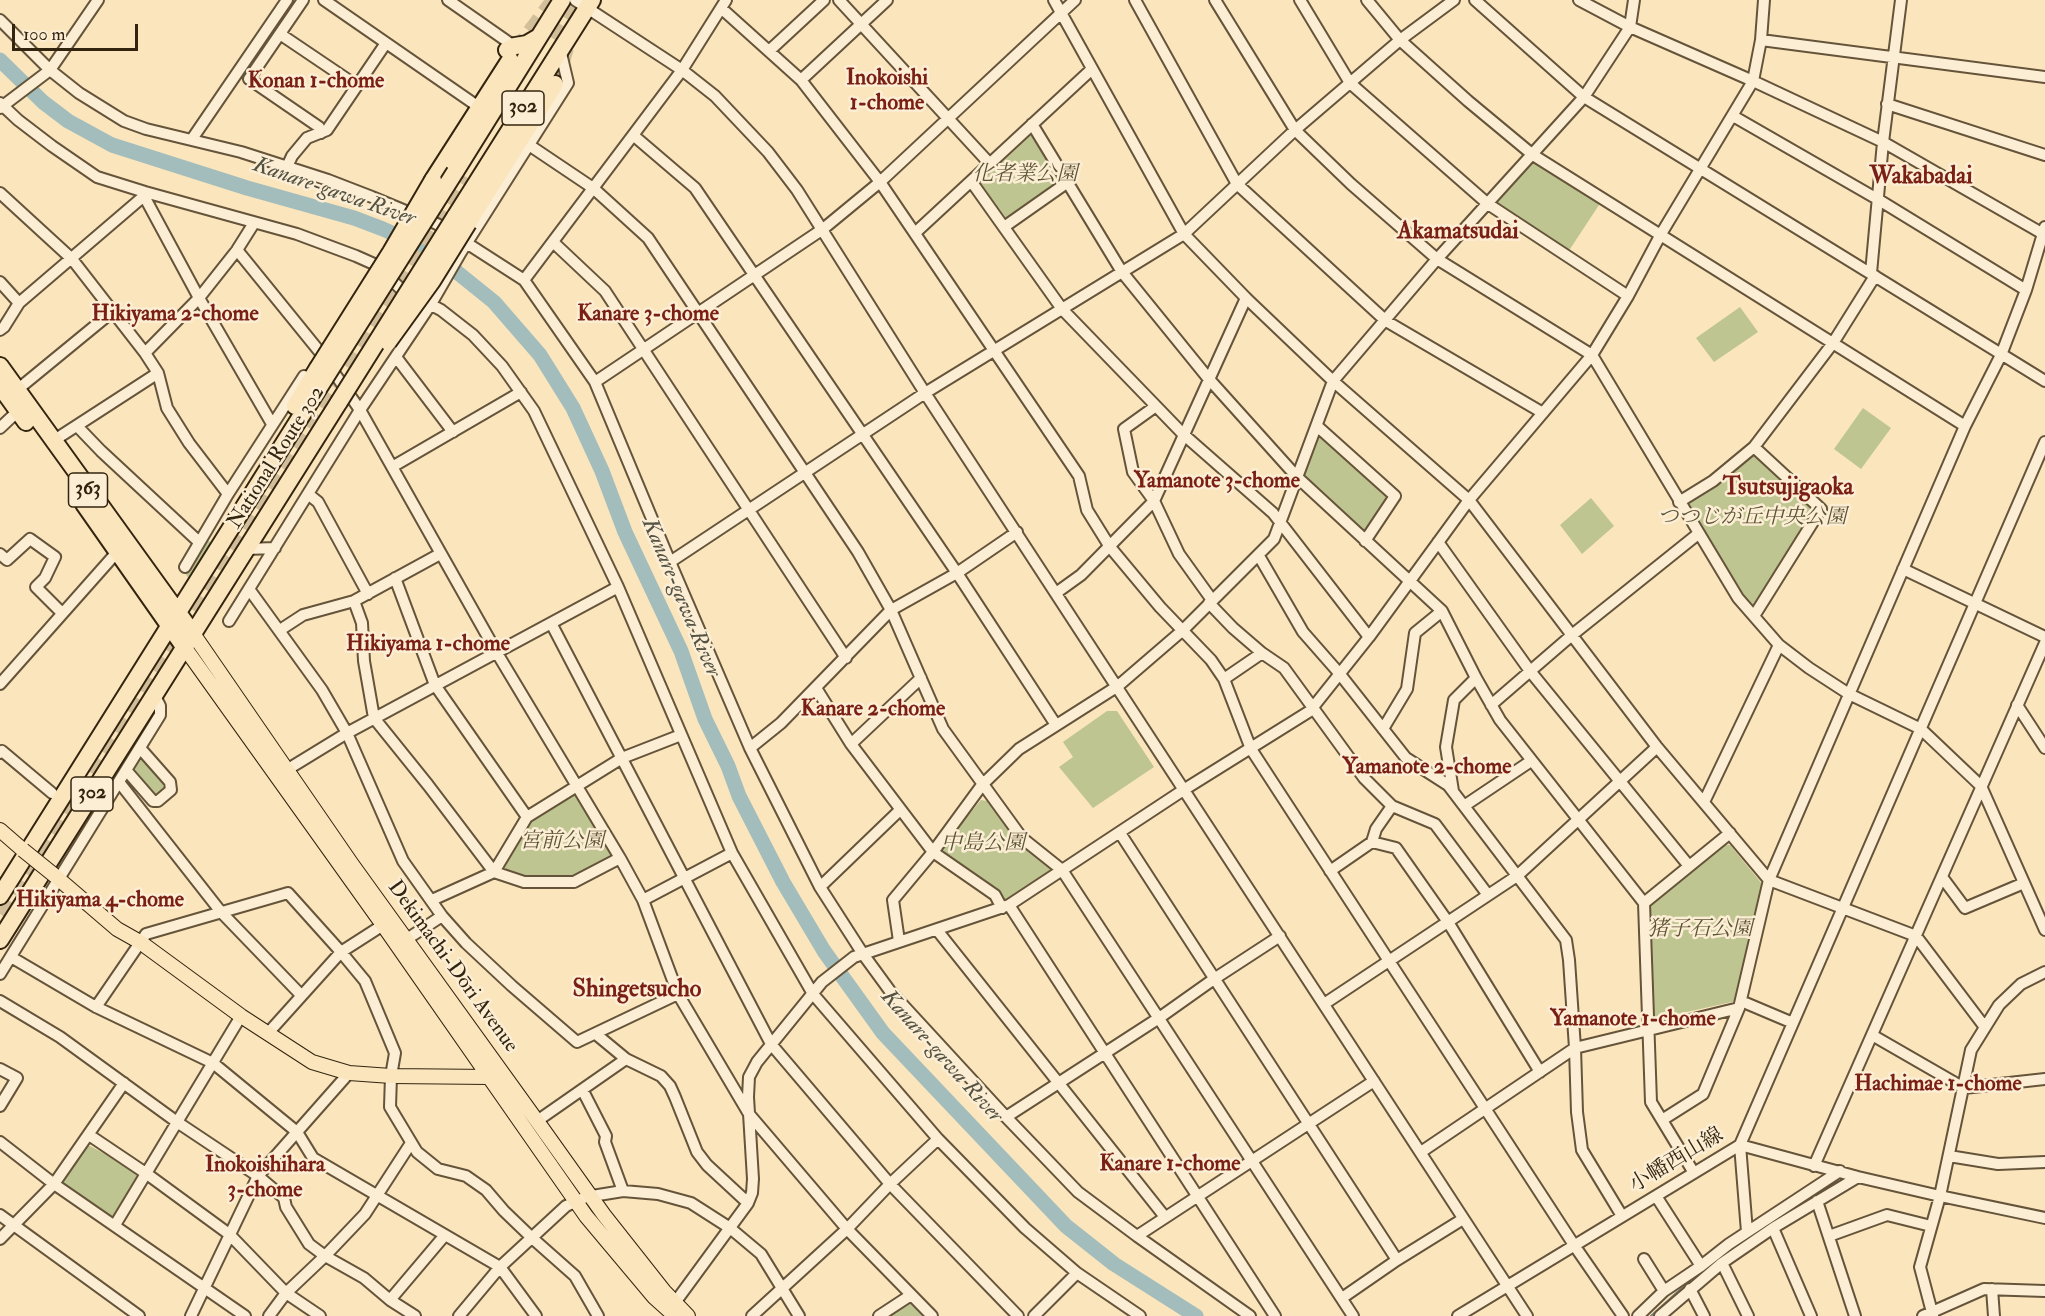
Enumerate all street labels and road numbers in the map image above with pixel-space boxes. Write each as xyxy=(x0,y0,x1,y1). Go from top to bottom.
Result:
road number: 302 xyxy=(502,91,544,125)
street label: National Route 302 xyxy=(223,382,331,534)
road number: 363 xyxy=(68,473,107,507)
road number: 302 xyxy=(71,777,113,811)
street label: Dekimachi-Dōri Avenue xyxy=(381,876,523,1058)
street label: 小幡西山線 xyxy=(1626,1123,1728,1199)

